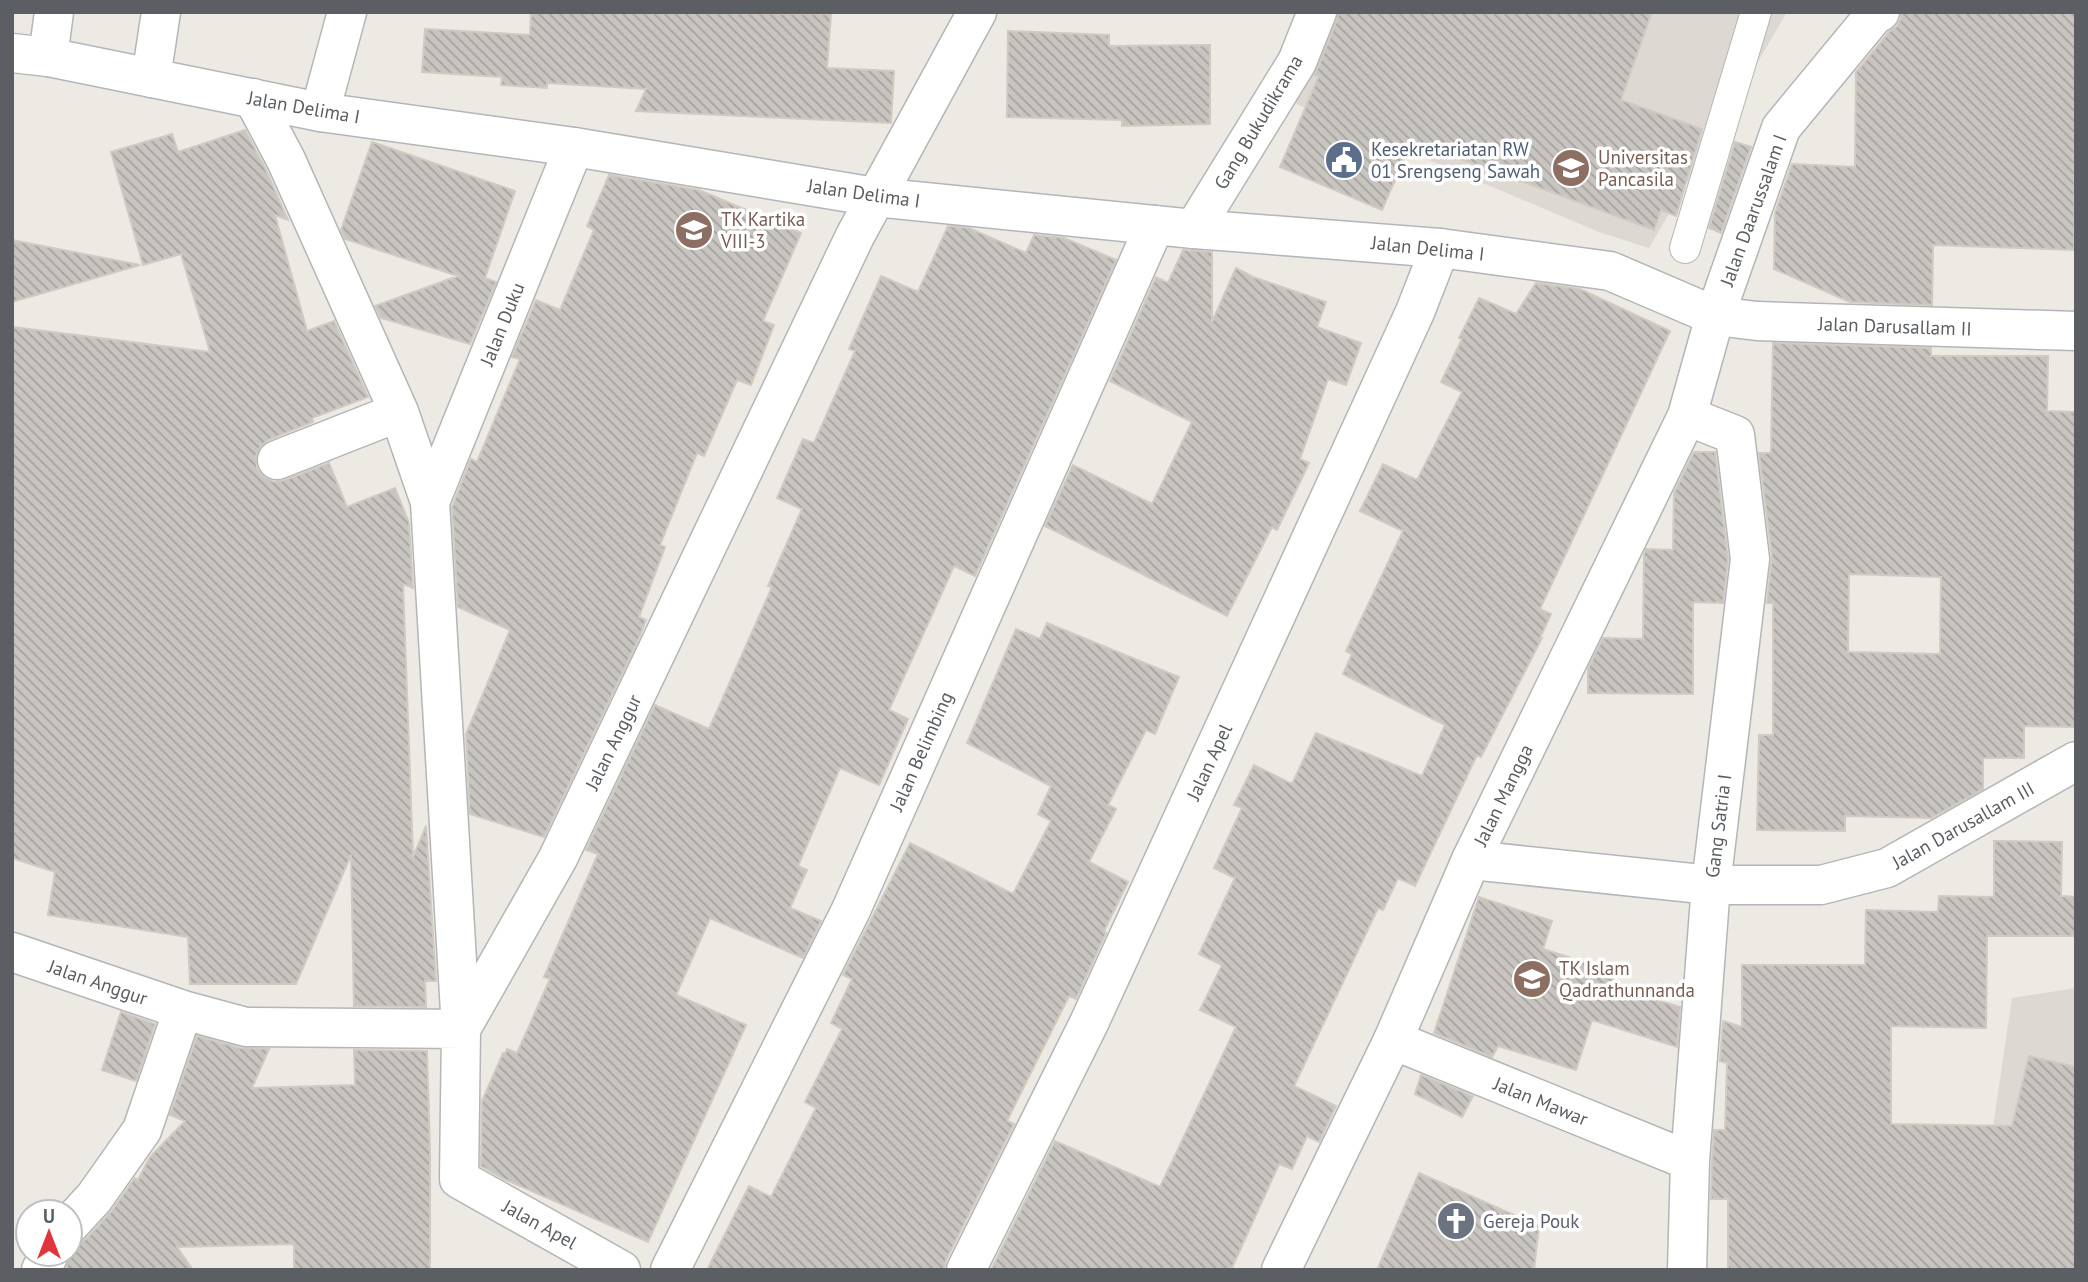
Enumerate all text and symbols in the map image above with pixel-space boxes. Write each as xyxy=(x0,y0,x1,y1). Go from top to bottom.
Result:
street label: Gang Bukudikrama xyxy=(1208,50,1308,194)
street label: Jalan Delima I xyxy=(245,85,362,129)
street label: Jalan Daarussalam I xyxy=(1714,131,1792,290)
place label: Kesekretariatan RW 01 Srengseng Sawah xyxy=(1371,137,1540,183)
public building icon: Kesekretariatan RW 01 Srengseng Sawah xyxy=(1323,139,1365,181)
place label: Universitas Pancasila xyxy=(1598,145,1688,191)
school or university icon: Universitas Pancasila xyxy=(1550,147,1592,189)
street label: Jalan Delima I xyxy=(805,173,922,213)
place label: TK Kartika VIII-3 xyxy=(720,207,805,253)
school or university icon: TK Kartika VIII-3 xyxy=(673,209,715,251)
street label: Jalan Delima I xyxy=(1369,230,1486,266)
street label: Jalan Duku xyxy=(474,279,529,370)
street label: Jalan Darusallam II xyxy=(1817,311,1972,341)
street label: Jalan Belimbing xyxy=(884,688,958,815)
street label: Jalan Anggur xyxy=(579,690,647,795)
street label: Jalan Apel xyxy=(1181,720,1237,805)
street label: Jalan Mangga xyxy=(1468,740,1538,851)
street label: Gang Satria I xyxy=(1700,773,1736,879)
street label: Jalan Darusallam III xyxy=(1887,776,2038,875)
street label: Jalan Anggur xyxy=(44,953,151,1010)
place label: TK Islam Qadrathunnanda xyxy=(1559,956,1695,1002)
school or university icon: TK Islam Qadrathunnanda xyxy=(1511,958,1553,1000)
street label: Jalan Mawar xyxy=(1489,1071,1592,1131)
street label: Jalan Apel xyxy=(498,1193,582,1254)
north arrow xyxy=(14,1198,84,1268)
church icon: Gereja Pouk xyxy=(1435,1200,1477,1242)
text: U xyxy=(43,1204,55,1228)
place label: Gereja Pouk xyxy=(1483,1209,1579,1233)

